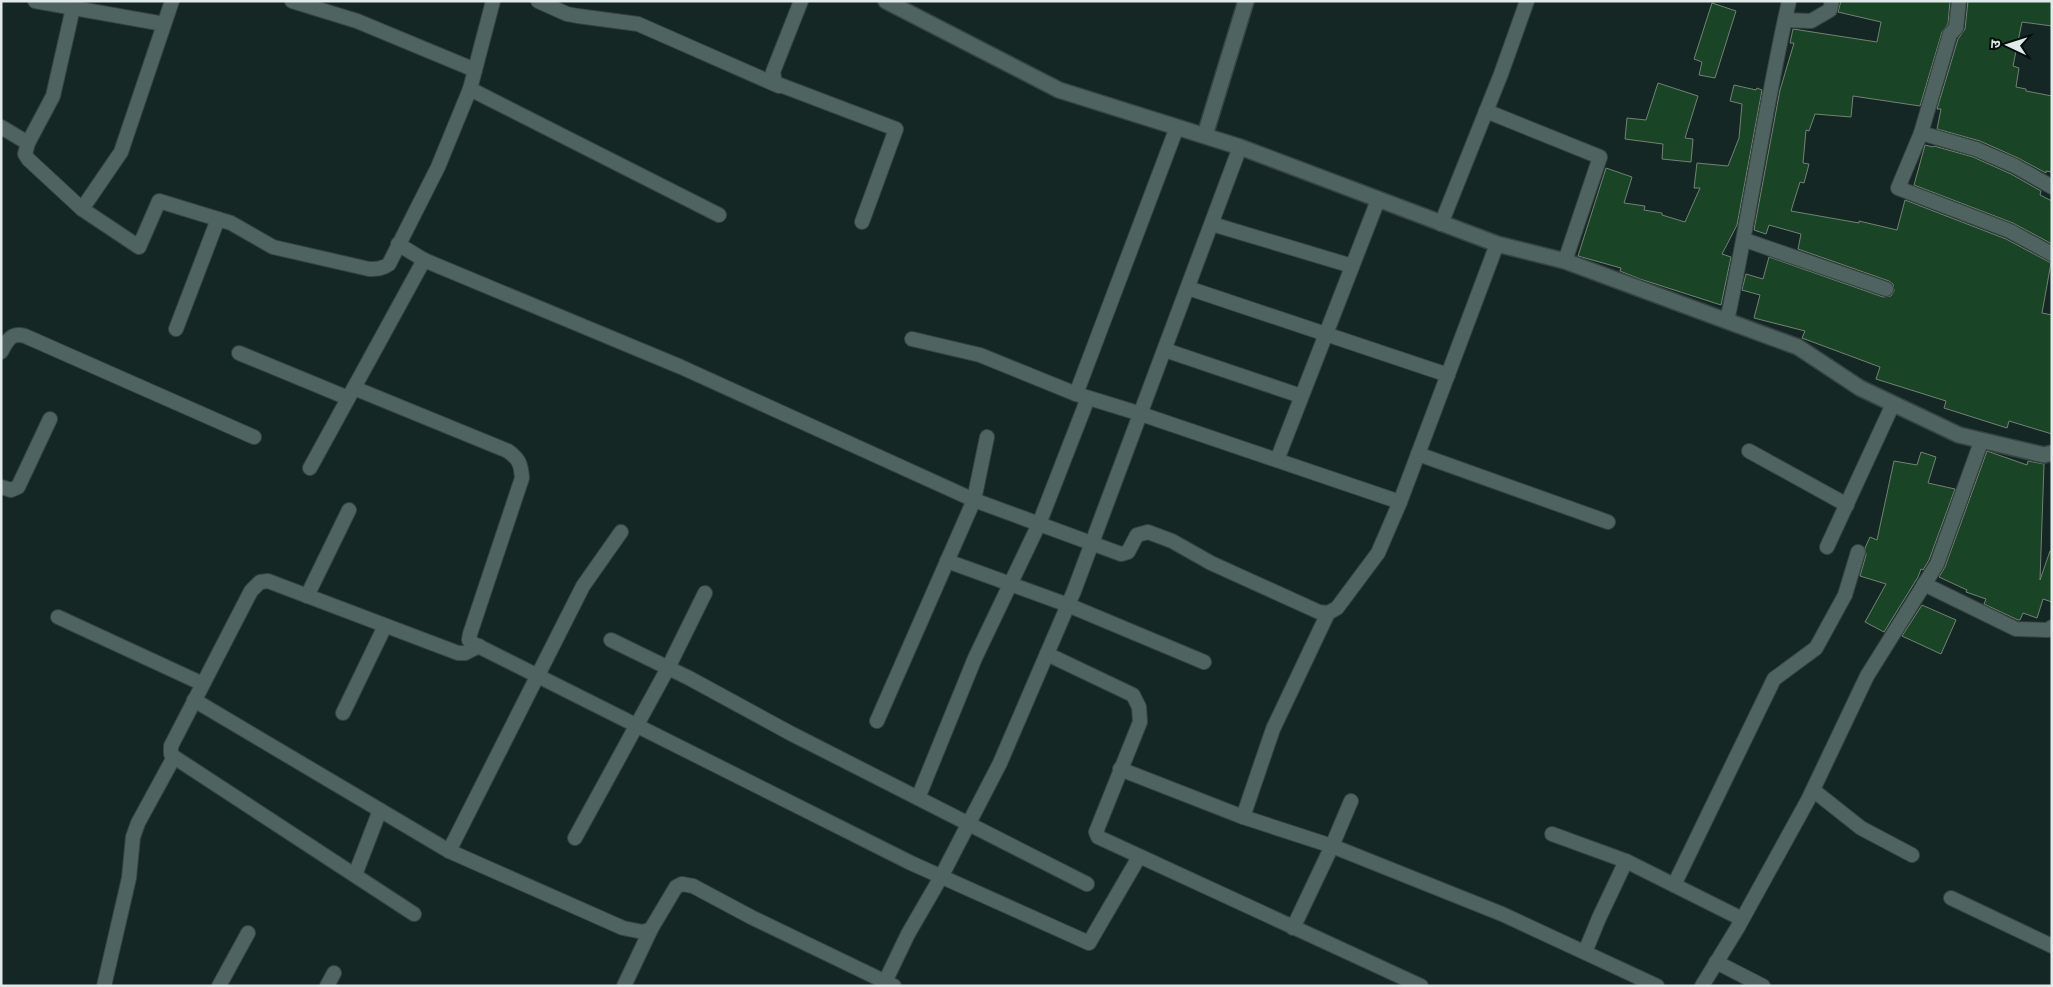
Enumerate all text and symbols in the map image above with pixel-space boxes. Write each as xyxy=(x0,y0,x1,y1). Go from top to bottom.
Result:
north arrow xyxy=(1983,20,2033,70)
text: उ xyxy=(1985,39,2004,49)

